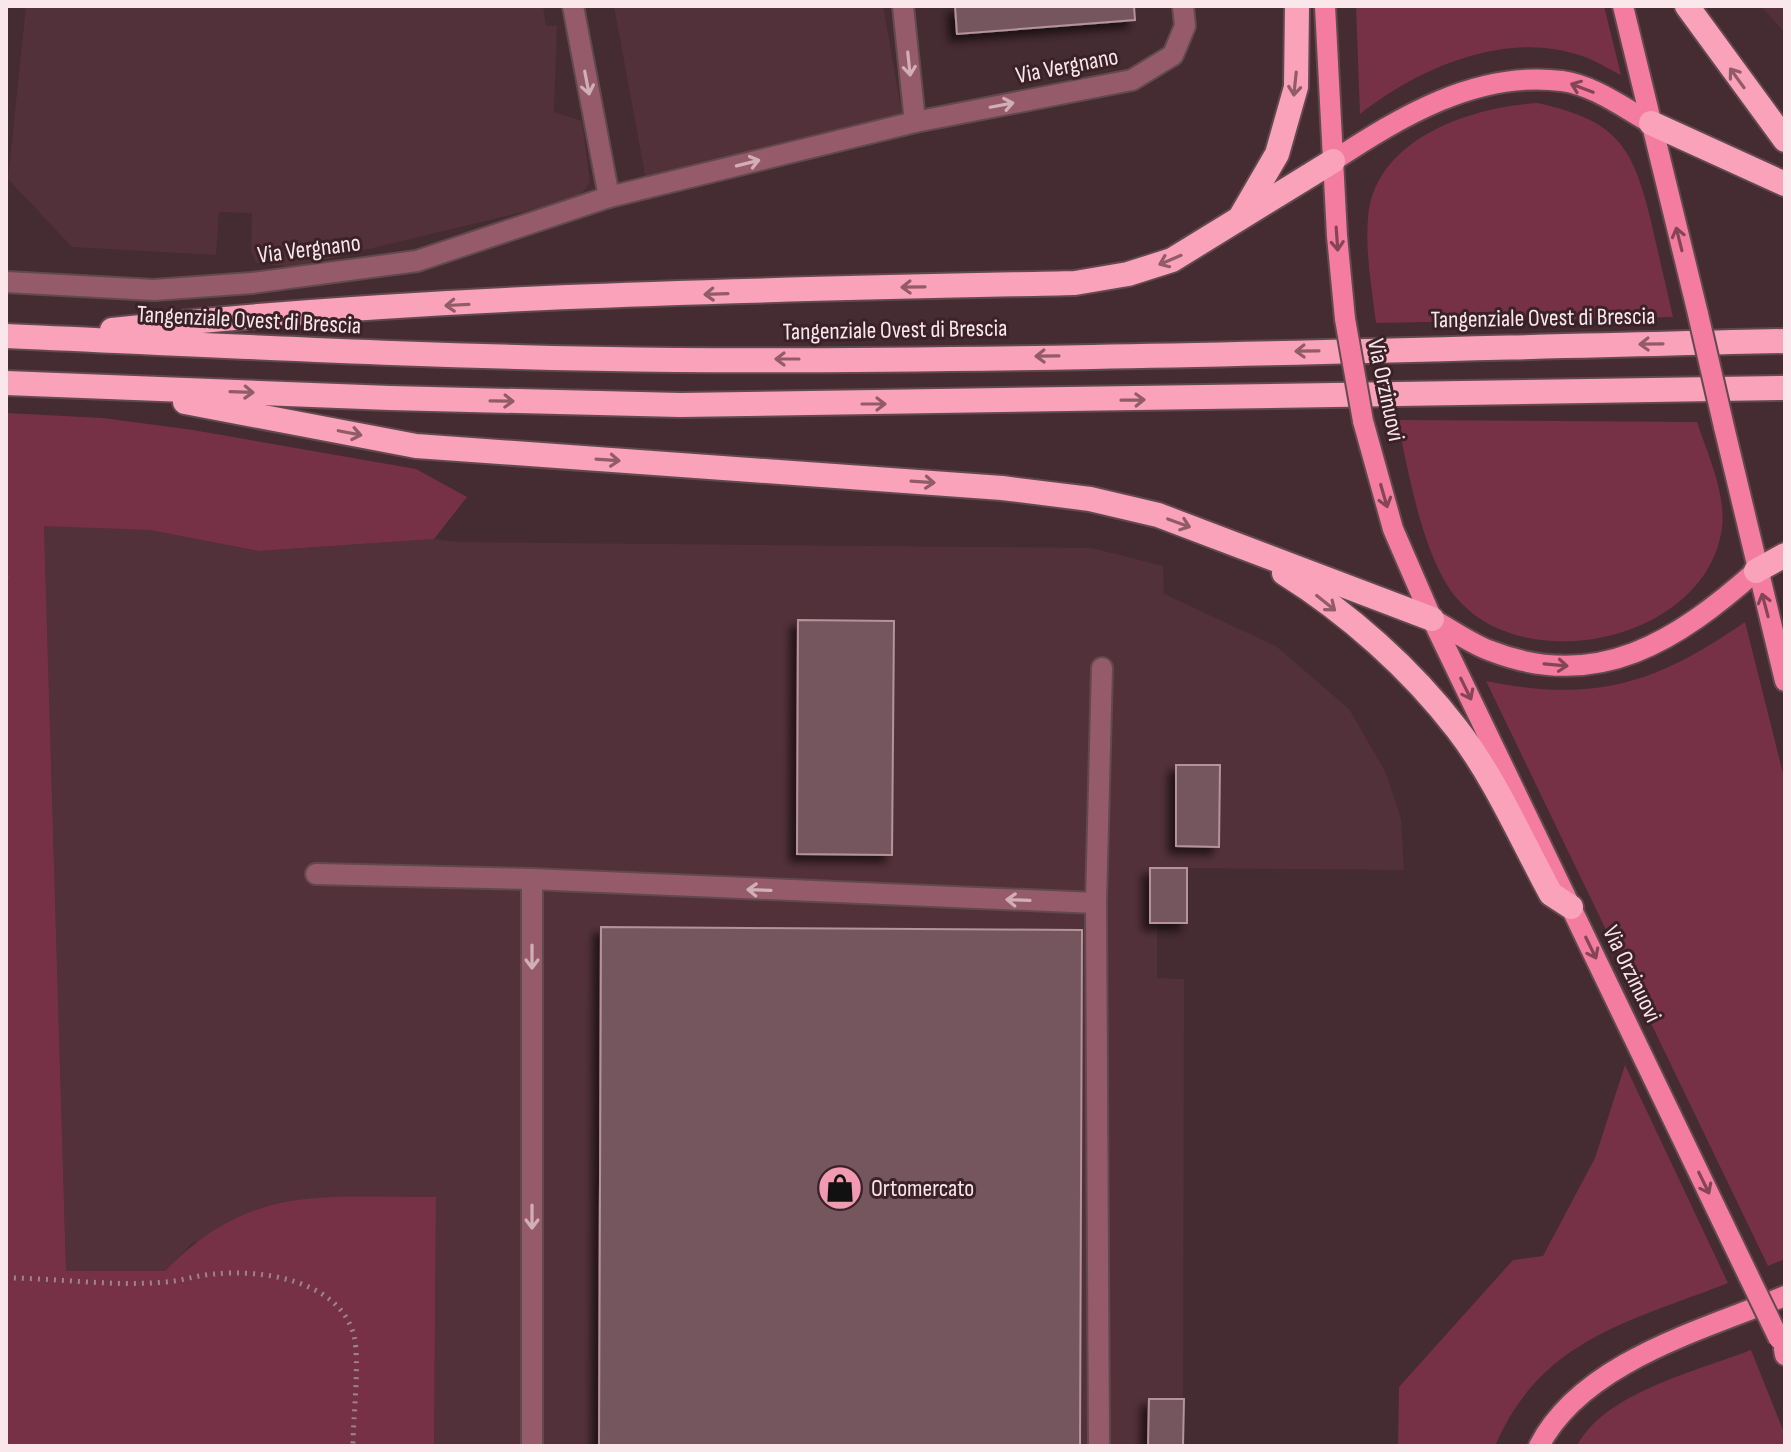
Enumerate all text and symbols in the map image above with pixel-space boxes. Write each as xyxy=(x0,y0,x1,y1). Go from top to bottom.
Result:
street label: Via Vergnano xyxy=(1013,42,1121,90)
one-way arrow xyxy=(902,50,917,77)
one-way arrow xyxy=(1729,68,1746,90)
one-way arrow xyxy=(581,69,596,95)
one-way arrow xyxy=(1287,70,1302,97)
one-way arrow xyxy=(1570,80,1595,94)
one-way arrow xyxy=(989,97,1014,112)
one-way arrow xyxy=(735,154,761,169)
one-way arrow xyxy=(1330,225,1345,252)
one-way arrow xyxy=(1671,226,1686,252)
street label: Via Vergnano xyxy=(256,228,362,270)
one-way arrow xyxy=(1158,253,1182,268)
one-way arrow xyxy=(900,279,927,294)
one-way arrow xyxy=(703,286,730,301)
one-way arrow xyxy=(444,298,471,313)
street label: Tangenziale Ovest di Brescia xyxy=(136,300,362,340)
street label: Tangenziale Ovest di Brescia xyxy=(1430,302,1656,334)
street label: Tangenziale Ovest di Brescia xyxy=(782,314,1008,346)
street label: Via Orzinuovi xyxy=(1361,336,1411,444)
one-way arrow xyxy=(1638,336,1665,352)
one-way arrow xyxy=(1294,343,1321,359)
one-way arrow xyxy=(1034,349,1061,364)
one-way arrow xyxy=(774,351,801,367)
one-way arrow xyxy=(228,385,255,400)
one-way arrow xyxy=(1119,392,1146,408)
one-way arrow xyxy=(488,393,515,408)
one-way arrow xyxy=(860,396,887,412)
one-way arrow xyxy=(336,427,362,442)
one-way arrow xyxy=(594,453,621,468)
one-way arrow xyxy=(909,475,936,490)
one-way arrow xyxy=(1377,483,1392,509)
one-way arrow xyxy=(1166,517,1191,531)
one-way arrow xyxy=(1757,593,1772,619)
one-way arrow xyxy=(1315,595,1336,612)
one-way arrow xyxy=(1542,658,1569,673)
one-way arrow xyxy=(1459,677,1474,701)
one-way arrow xyxy=(746,883,773,898)
one-way arrow xyxy=(1005,893,1032,908)
street label: Via Orzinuovi xyxy=(1596,921,1668,1027)
one-way arrow xyxy=(1584,936,1599,960)
one-way arrow xyxy=(524,943,540,970)
shop icon: Ortomercato xyxy=(816,1164,864,1212)
one-way arrow xyxy=(1697,1170,1712,1194)
place label: Ortomercato xyxy=(871,1174,974,1203)
one-way arrow xyxy=(524,1203,540,1230)

